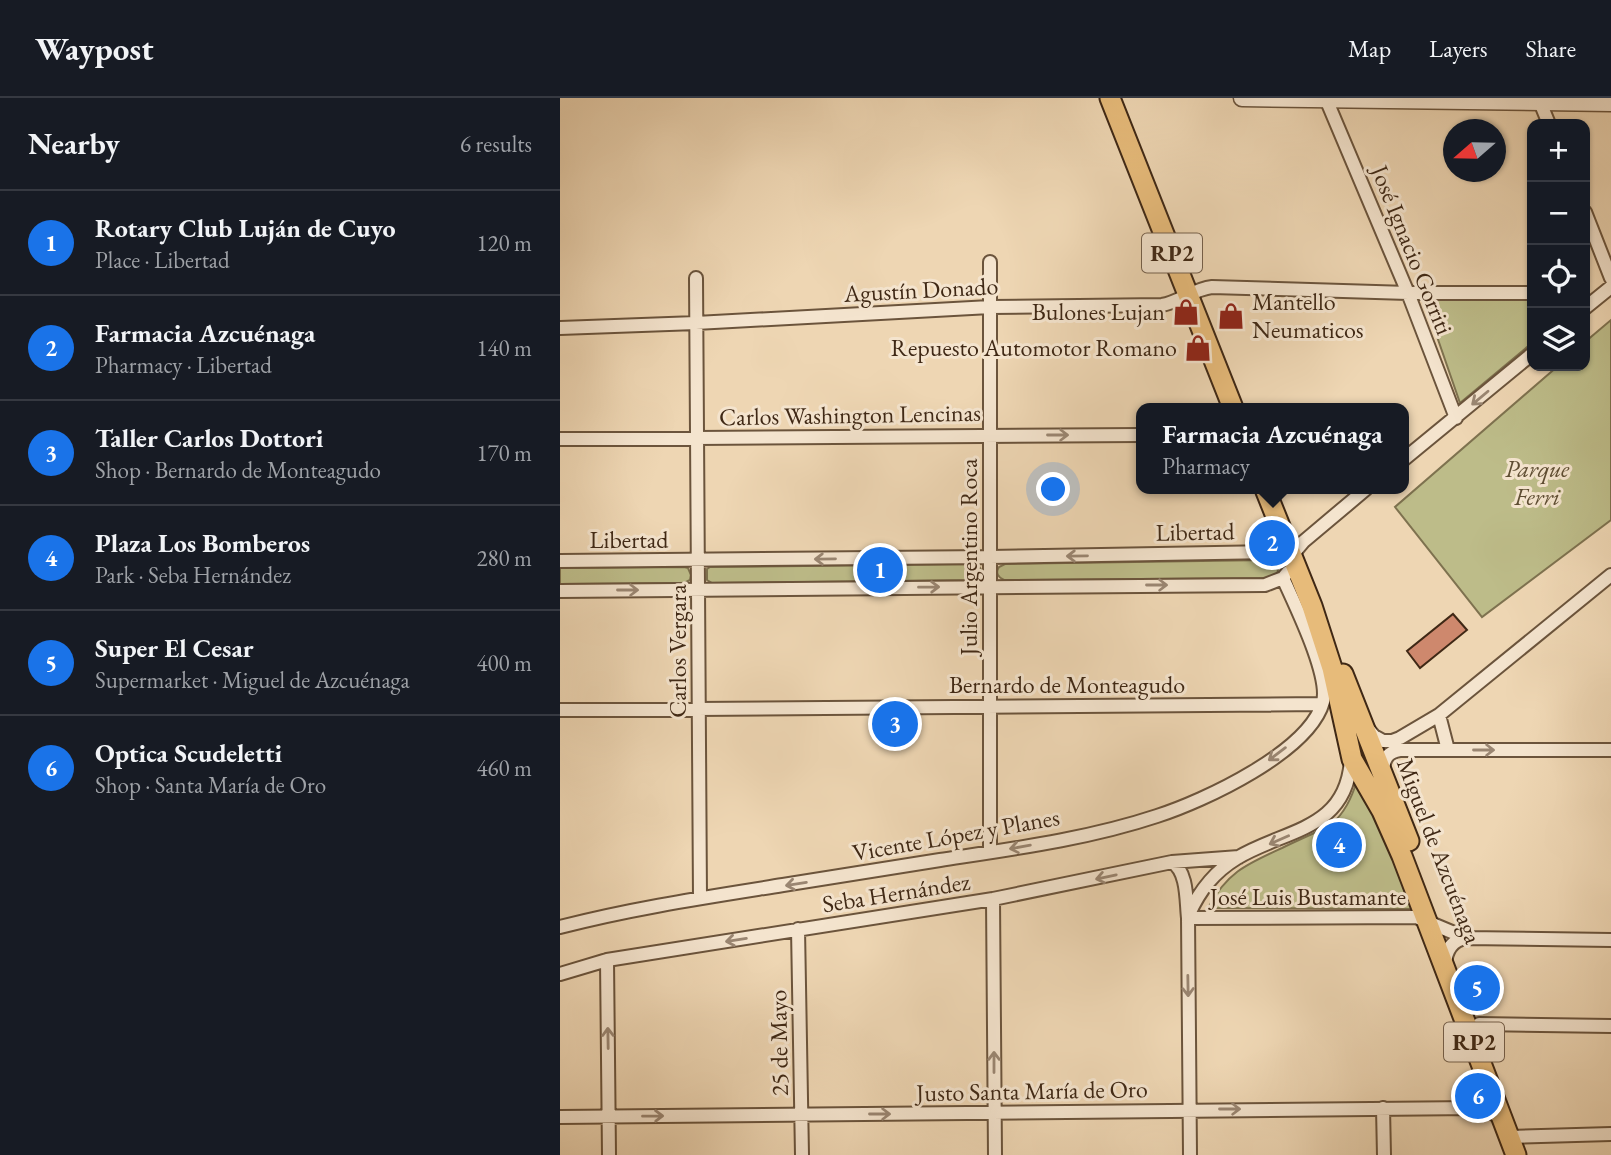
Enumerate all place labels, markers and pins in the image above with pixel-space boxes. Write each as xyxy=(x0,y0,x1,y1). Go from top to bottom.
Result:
place label: Mantello Neumaticos xyxy=(1252,286,1364,345)
place label: Bulones Lujan xyxy=(1032,296,1165,327)
shop icon: Bulones Lujan xyxy=(1171,297,1201,327)
shop icon: Mantello Neumaticos xyxy=(1216,301,1246,331)
place label: Repuesto Automotor Romano xyxy=(891,332,1177,363)
shop icon: Repuesto Automotor Romano xyxy=(1183,333,1213,363)
pin: 2 xyxy=(1249,517,1295,569)
pin: 1 xyxy=(857,544,903,596)
pin: 3 xyxy=(872,698,918,750)
pin: 4 xyxy=(1316,819,1362,871)
pin: 5 xyxy=(1454,962,1500,1014)
pin: 6 xyxy=(1455,1070,1501,1122)

